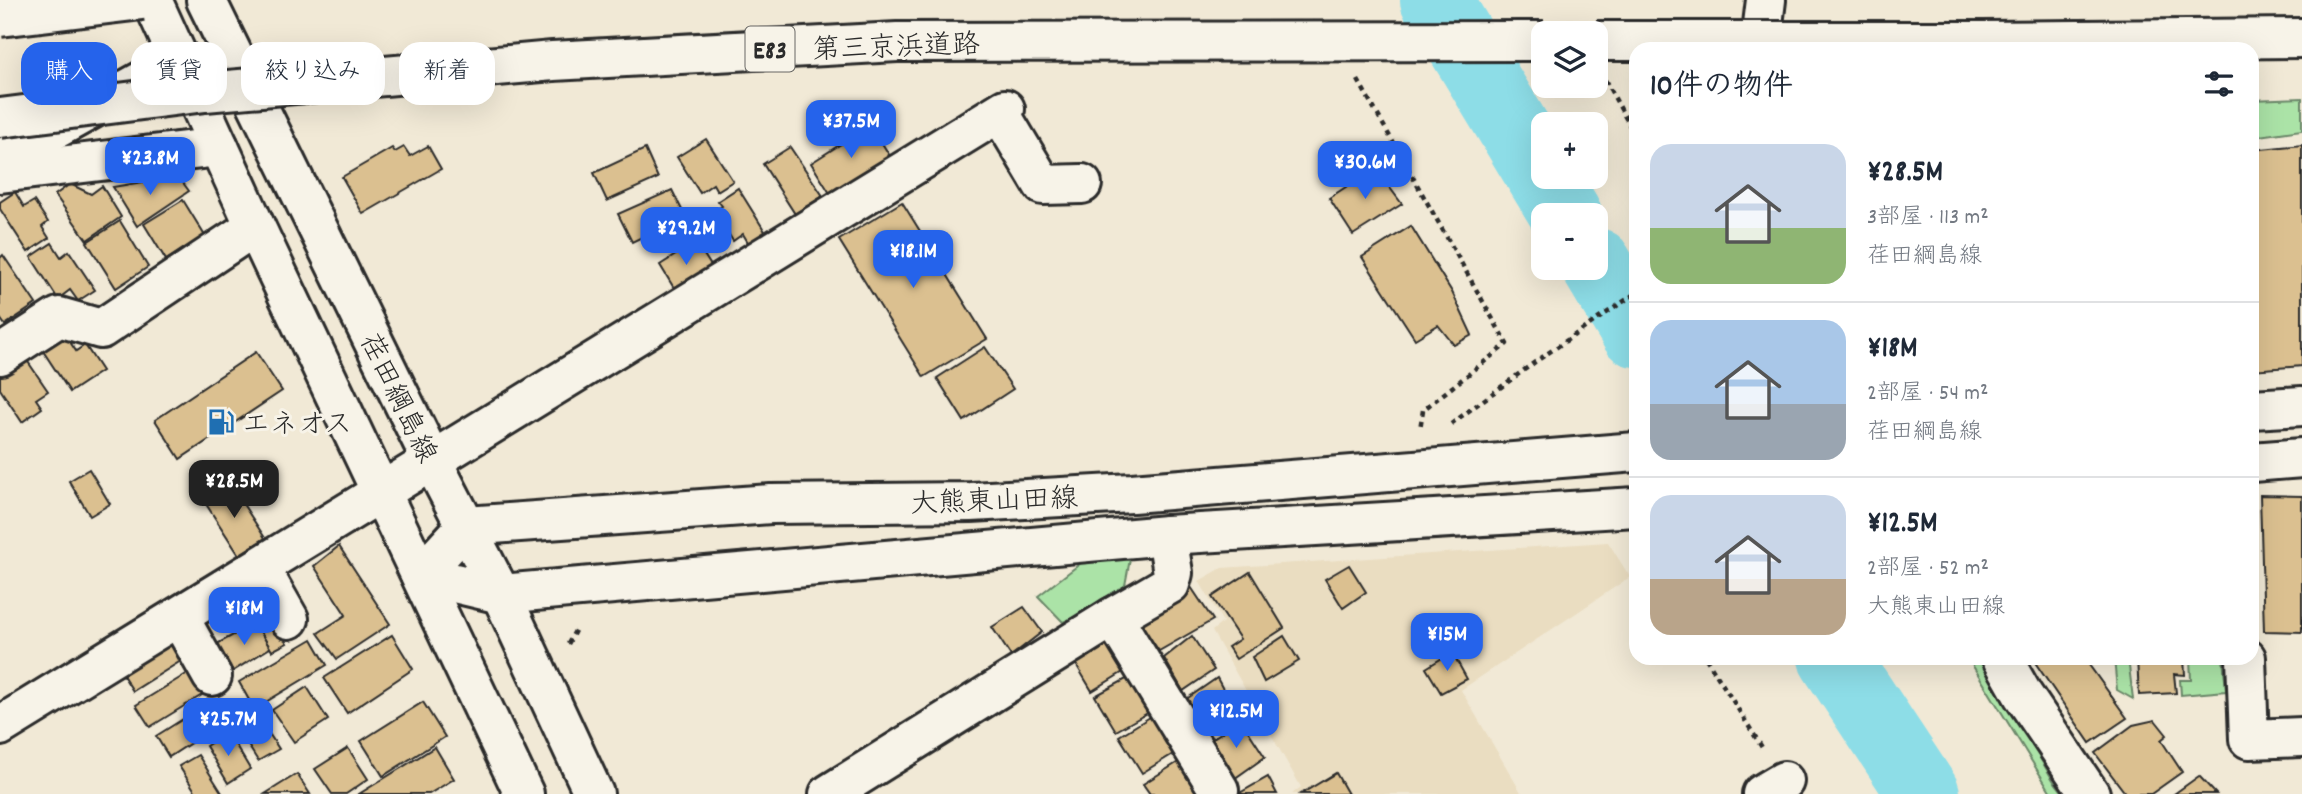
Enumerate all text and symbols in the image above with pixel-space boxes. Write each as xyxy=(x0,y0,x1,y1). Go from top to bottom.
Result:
map controls xyxy=(1531,21,1608,280)
button: layers xyxy=(1531,21,1608,98)
road number: E83 xyxy=(746,26,794,72)
street label: 第三京浜道路 xyxy=(812,27,981,73)
chip: 購入 xyxy=(21,42,117,105)
chip: 賃貸 xyxy=(131,42,227,105)
chip: 絞り込み xyxy=(241,42,385,105)
chip: 新着 xyxy=(399,42,495,105)
icon: filters xyxy=(2200,65,2238,103)
text: 10件の物件 xyxy=(1650,67,1793,110)
pin: ¥37.5M xyxy=(794,100,908,160)
text: ¥37.5M xyxy=(822,106,880,139)
button: + xyxy=(1531,112,1608,189)
pin: ¥23.8M xyxy=(93,138,207,197)
pin: ¥30.6M xyxy=(1308,142,1422,201)
text: ¥23.8M xyxy=(121,143,179,176)
text: ¥30.6M xyxy=(1334,147,1396,180)
text: ¥28.5M xyxy=(1867,153,1943,196)
icon: home xyxy=(1706,172,1790,256)
text: 3部屋 · 113 m² xyxy=(1867,202,1989,235)
button: − xyxy=(1531,203,1608,280)
pin: ¥29.2M xyxy=(629,208,743,267)
text: ¥29.2M xyxy=(656,213,716,246)
pin: ¥18.1M xyxy=(856,230,970,290)
text: ¥18.1M xyxy=(889,236,937,269)
text: 荏田綱島線 xyxy=(1867,241,1982,274)
street label: 荏田綱島線 xyxy=(347,328,444,471)
text: ¥18M xyxy=(1867,329,1918,372)
icon: home xyxy=(1706,348,1790,432)
text: 2部屋 · 54 m² xyxy=(1867,378,1989,411)
fuel station icon: エネオス xyxy=(206,407,236,437)
place label: エネオス xyxy=(242,407,352,447)
text: 荏田綱島線 xyxy=(1867,417,1982,450)
pin: ¥28.5M xyxy=(177,461,291,520)
text: ¥28.5M xyxy=(205,466,263,499)
street label: 大熊東山田線 xyxy=(910,481,1079,527)
text: ¥12.5M xyxy=(1867,504,1938,547)
icon: home xyxy=(1706,523,1790,607)
text: 2部屋 · 52 m² xyxy=(1867,553,1989,586)
pin: ¥18M xyxy=(203,588,285,647)
text: 大熊東山田線 xyxy=(1867,592,2005,625)
text: ¥18M xyxy=(225,593,263,626)
pin: ¥15M xyxy=(1406,614,1488,673)
text: ¥15M xyxy=(1427,619,1467,652)
pin: ¥12.5M xyxy=(1179,690,1293,750)
text: ¥12.5M xyxy=(1209,696,1263,729)
pin: ¥25.7M xyxy=(171,698,285,758)
text: ¥25.7M xyxy=(199,704,257,737)

